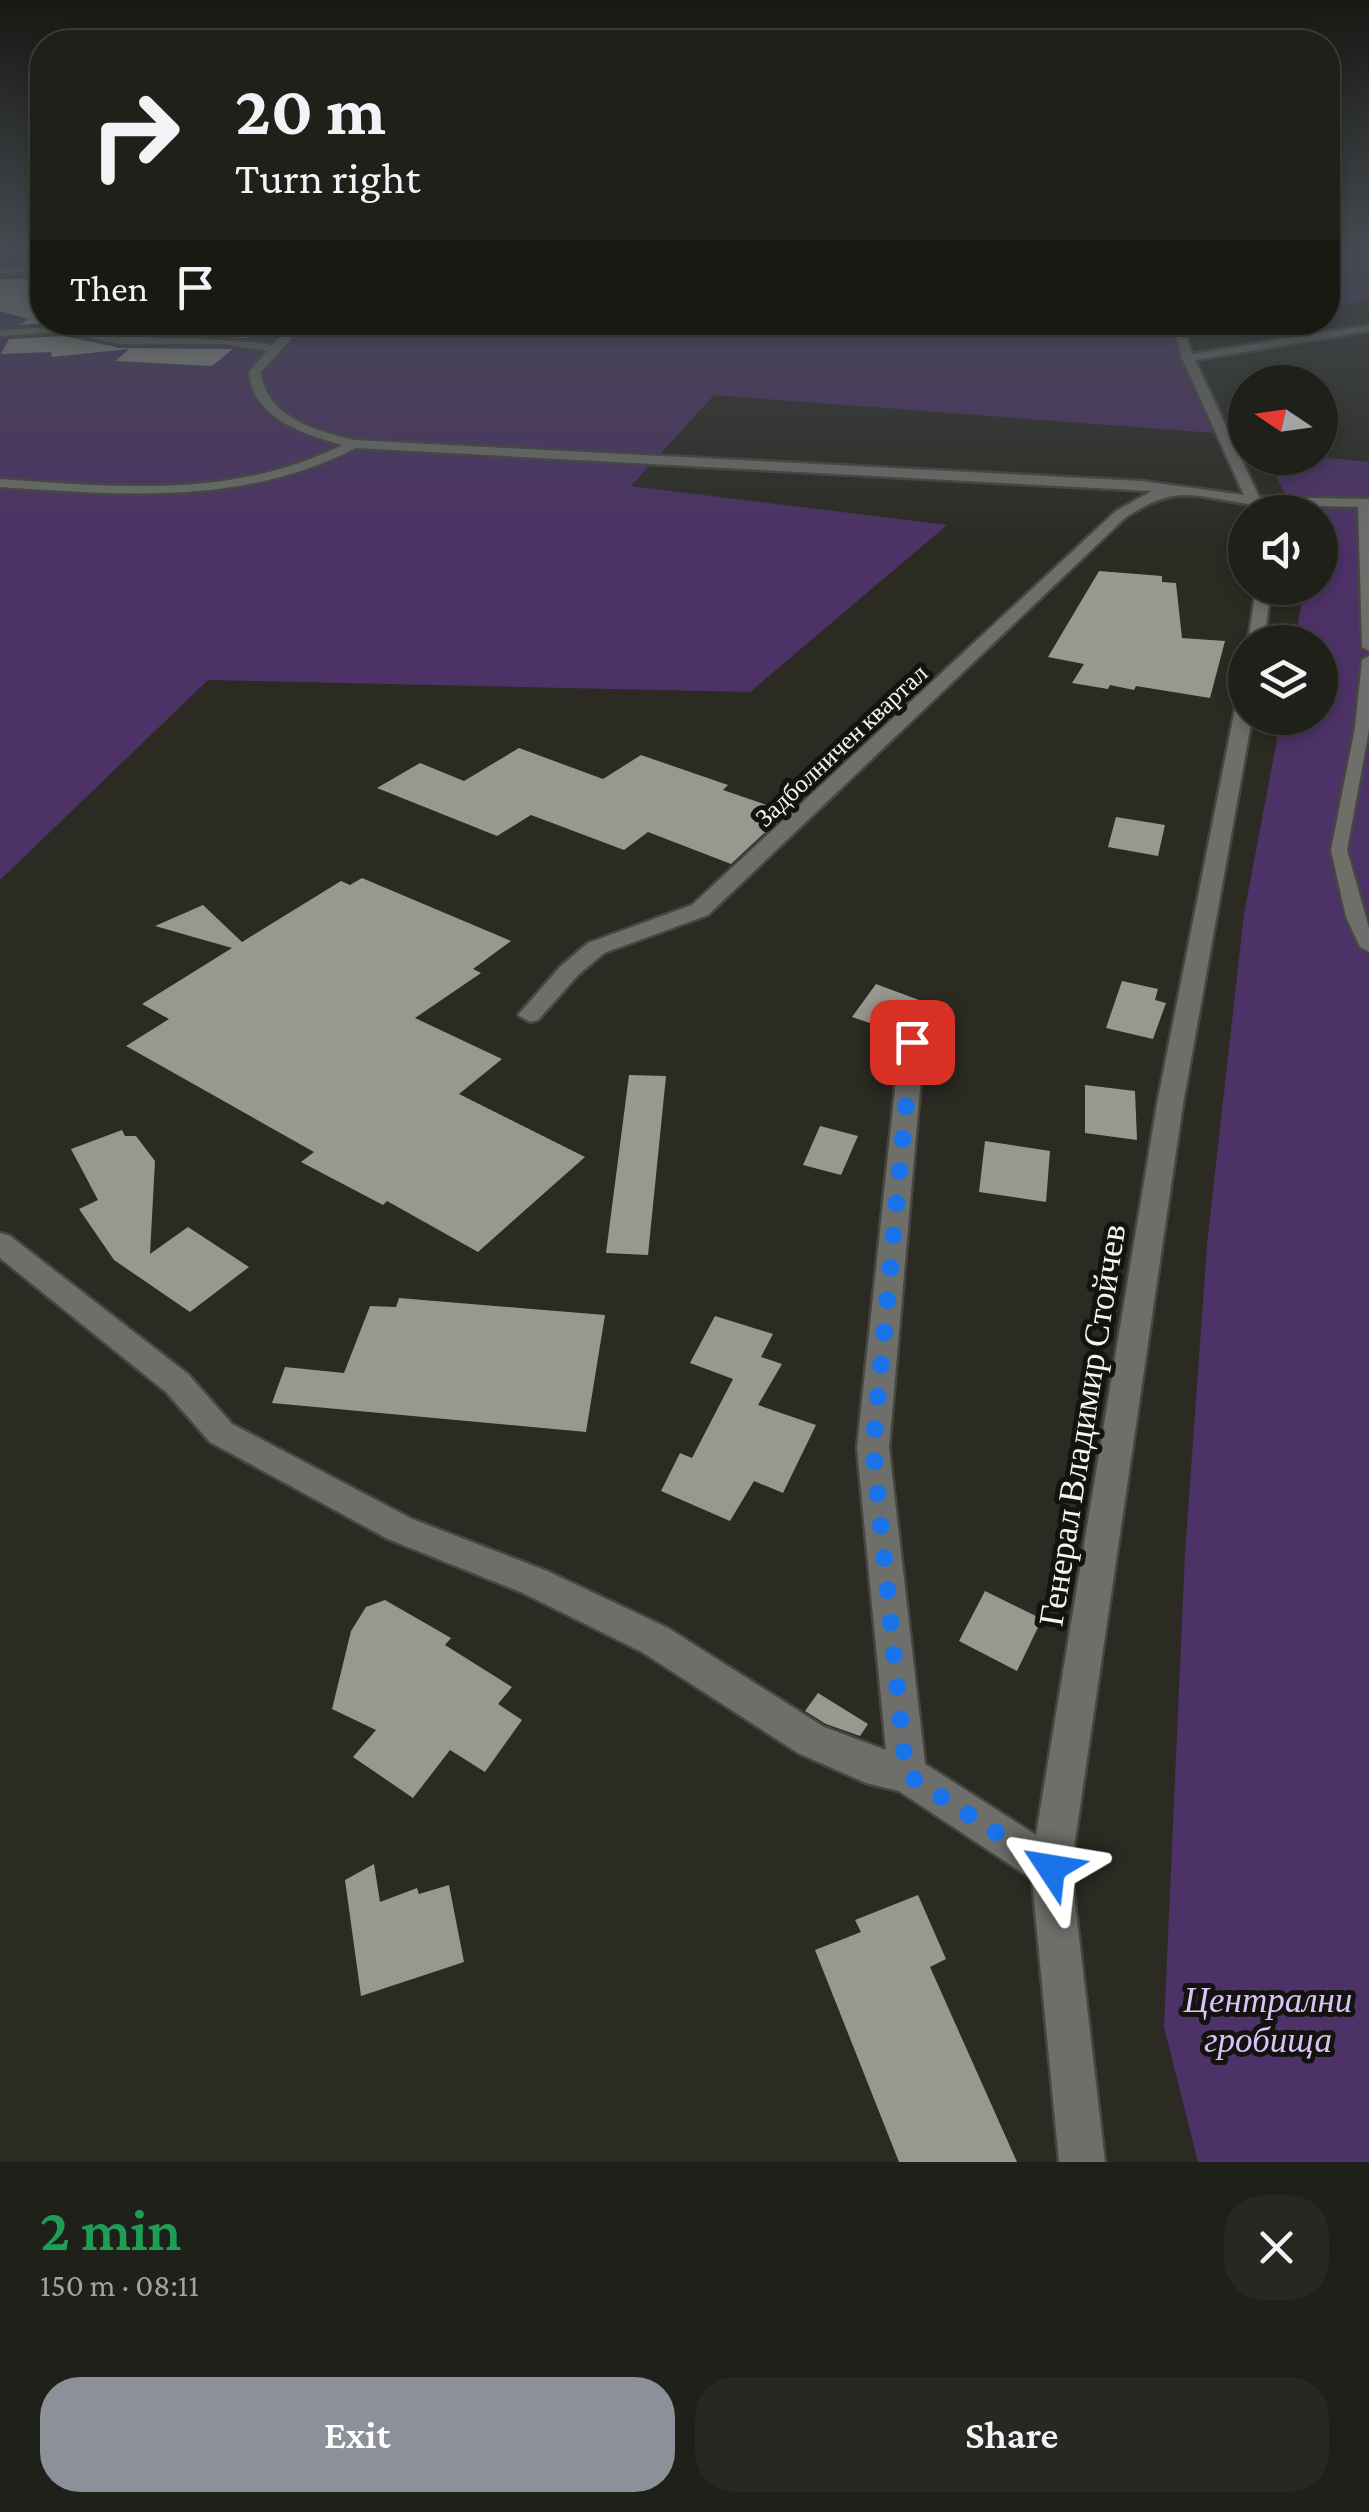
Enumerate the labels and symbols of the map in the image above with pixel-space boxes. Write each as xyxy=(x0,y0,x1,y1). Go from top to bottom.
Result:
north arrow xyxy=(1228,365,1338,475)
street label: Задболничен квартал xyxy=(750,659,932,832)
pin xyxy=(870,1000,955,1085)
street label: Генерал Владимир Стойчев xyxy=(1031,1221,1134,1629)
position arrow xyxy=(999,1816,1103,1920)
park label: Централни гробища xyxy=(1183,1981,1352,2060)

